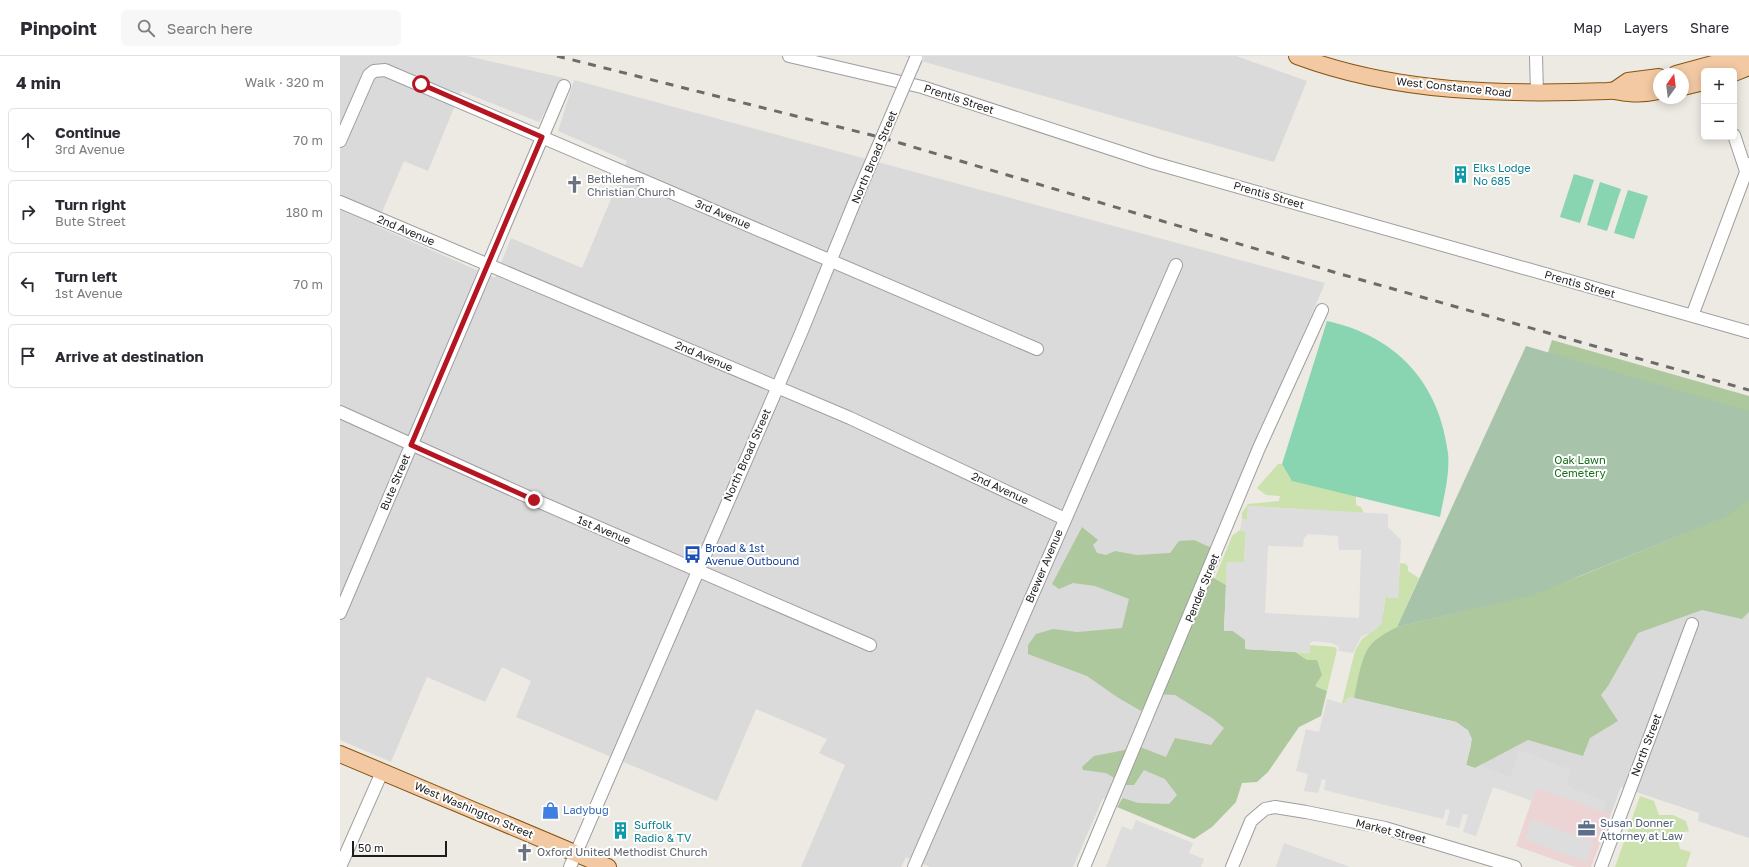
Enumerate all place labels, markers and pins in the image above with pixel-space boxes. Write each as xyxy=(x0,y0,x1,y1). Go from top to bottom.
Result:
place label: Elks Lodge No 685 xyxy=(1473,161,1531,187)
building icon: Elks Lodge No 685 xyxy=(1450,164,1470,184)
place label: Bethlehem Christian Church xyxy=(587,172,675,198)
church icon: Bethlehem Christian Church xyxy=(564,175,584,195)
place label: Broad & 1st Avenue Outbound xyxy=(705,541,799,567)
bus stop icon: Broad & 1st Avenue Outbound xyxy=(682,544,702,564)
shop icon: Ladybug xyxy=(540,800,560,820)
place label: Ladybug xyxy=(563,803,609,816)
place label: Susan Donner Attorney at Law xyxy=(1600,816,1683,842)
place label: Suffolk Radio & TV xyxy=(634,818,692,844)
office icon: Susan Donner Attorney at Law xyxy=(1577,819,1597,839)
building icon: Suffolk Radio & TV xyxy=(611,821,631,841)
church icon: Oxford United Methodist Church xyxy=(514,842,534,862)
place label: Oxford United Methodist Church xyxy=(537,845,707,858)

